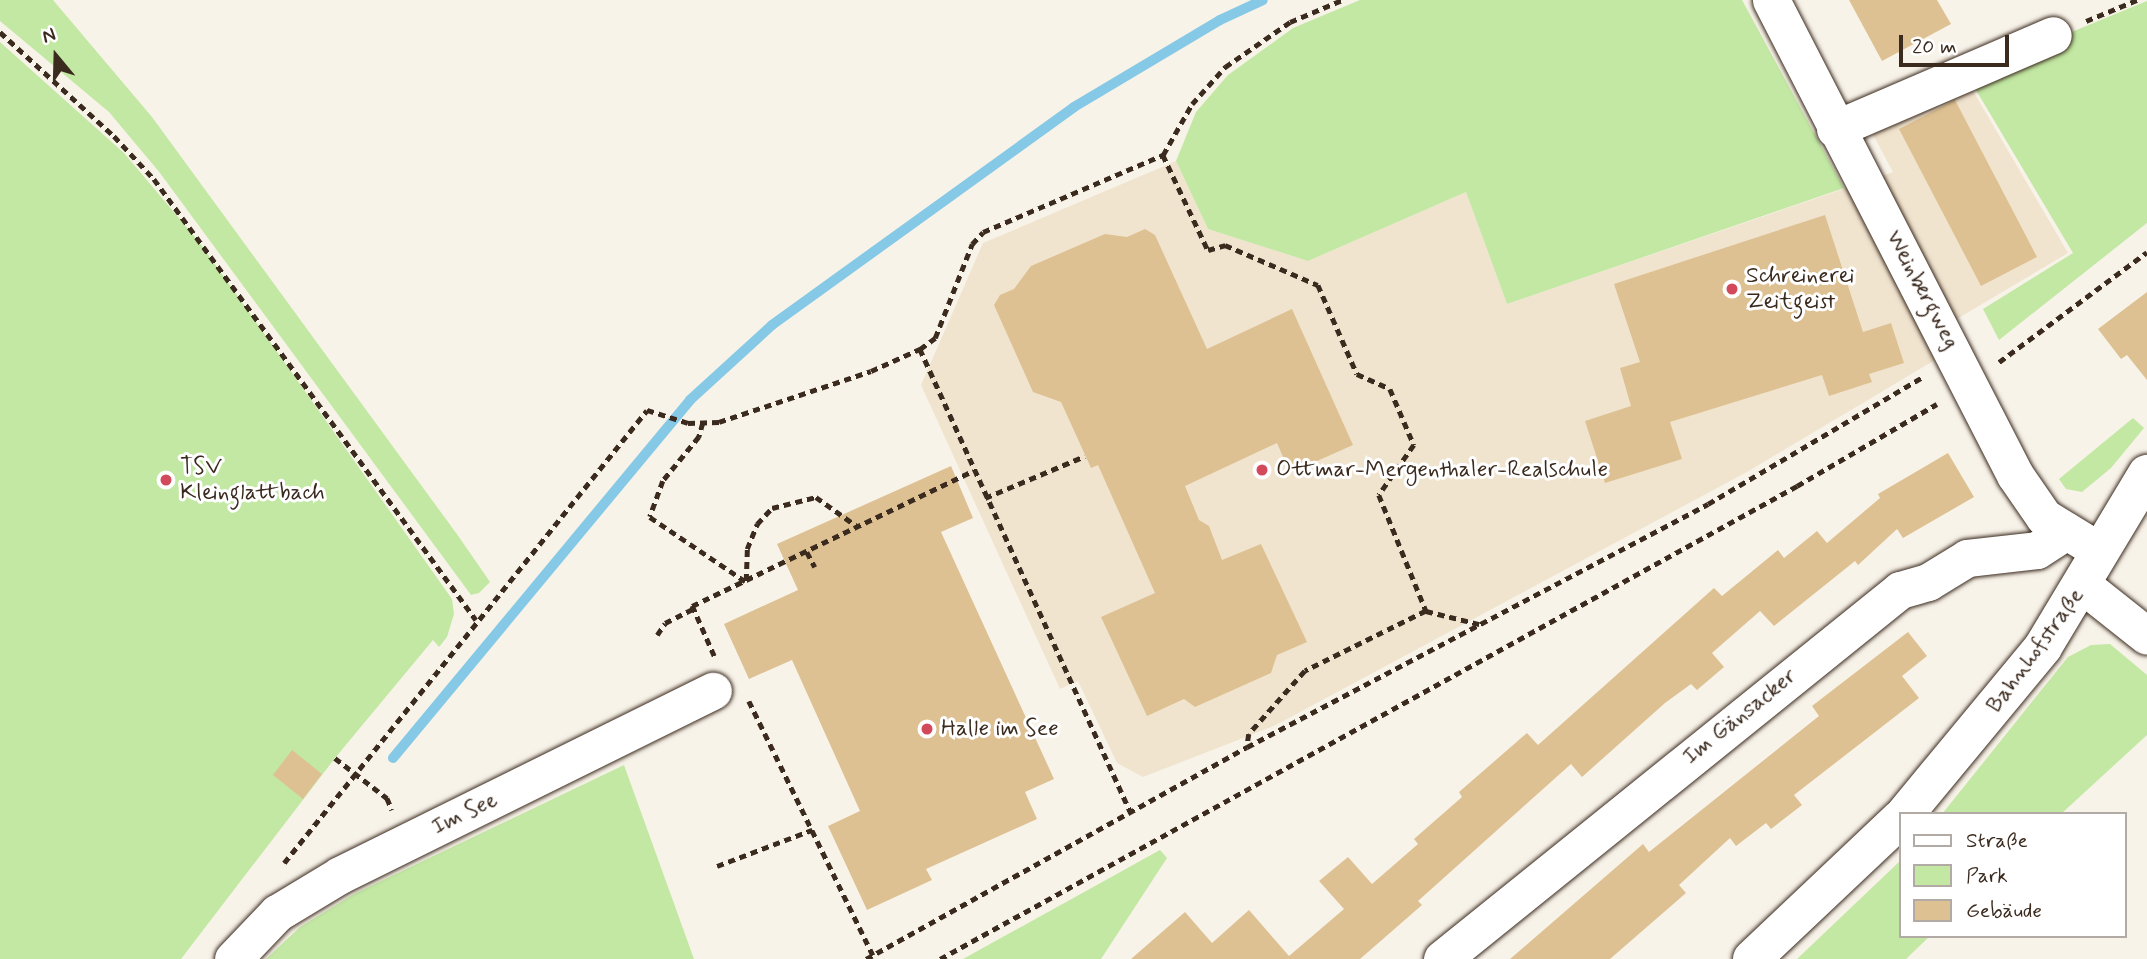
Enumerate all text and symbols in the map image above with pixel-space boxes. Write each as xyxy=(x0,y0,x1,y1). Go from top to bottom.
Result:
north arrow xyxy=(21,21,91,91)
scale bar xyxy=(1902,21,2012,65)
text: N xyxy=(39,22,59,50)
text: 20 m xyxy=(1912,33,1957,61)
street label: Weinbergweg xyxy=(1879,226,1965,354)
place label: Schreinerei Zeitgeist xyxy=(1746,262,1854,316)
marker: Schreinerei Zeitgeist xyxy=(1724,281,1740,297)
place label: TSV Kleinglattbach xyxy=(180,453,325,507)
place label: Ottmar-Mergenthaler-Realschule xyxy=(1276,456,1608,484)
marker: Ottmar-Mergenthaler-Realschule xyxy=(1254,462,1270,478)
marker: TSV Kleinglattbach xyxy=(158,472,174,488)
street label: Bahnhofstraße xyxy=(1981,583,2091,719)
street label: Im Gänsacker xyxy=(1678,663,1802,771)
place label: Halle im See xyxy=(941,715,1059,743)
marker: Halle im See xyxy=(919,721,935,737)
street label: Im See xyxy=(427,786,503,842)
legend xyxy=(1898,812,2126,938)
text: Straße xyxy=(1966,827,2028,855)
text: Park xyxy=(1966,862,2008,890)
text: Gebäude xyxy=(1966,897,2042,925)

